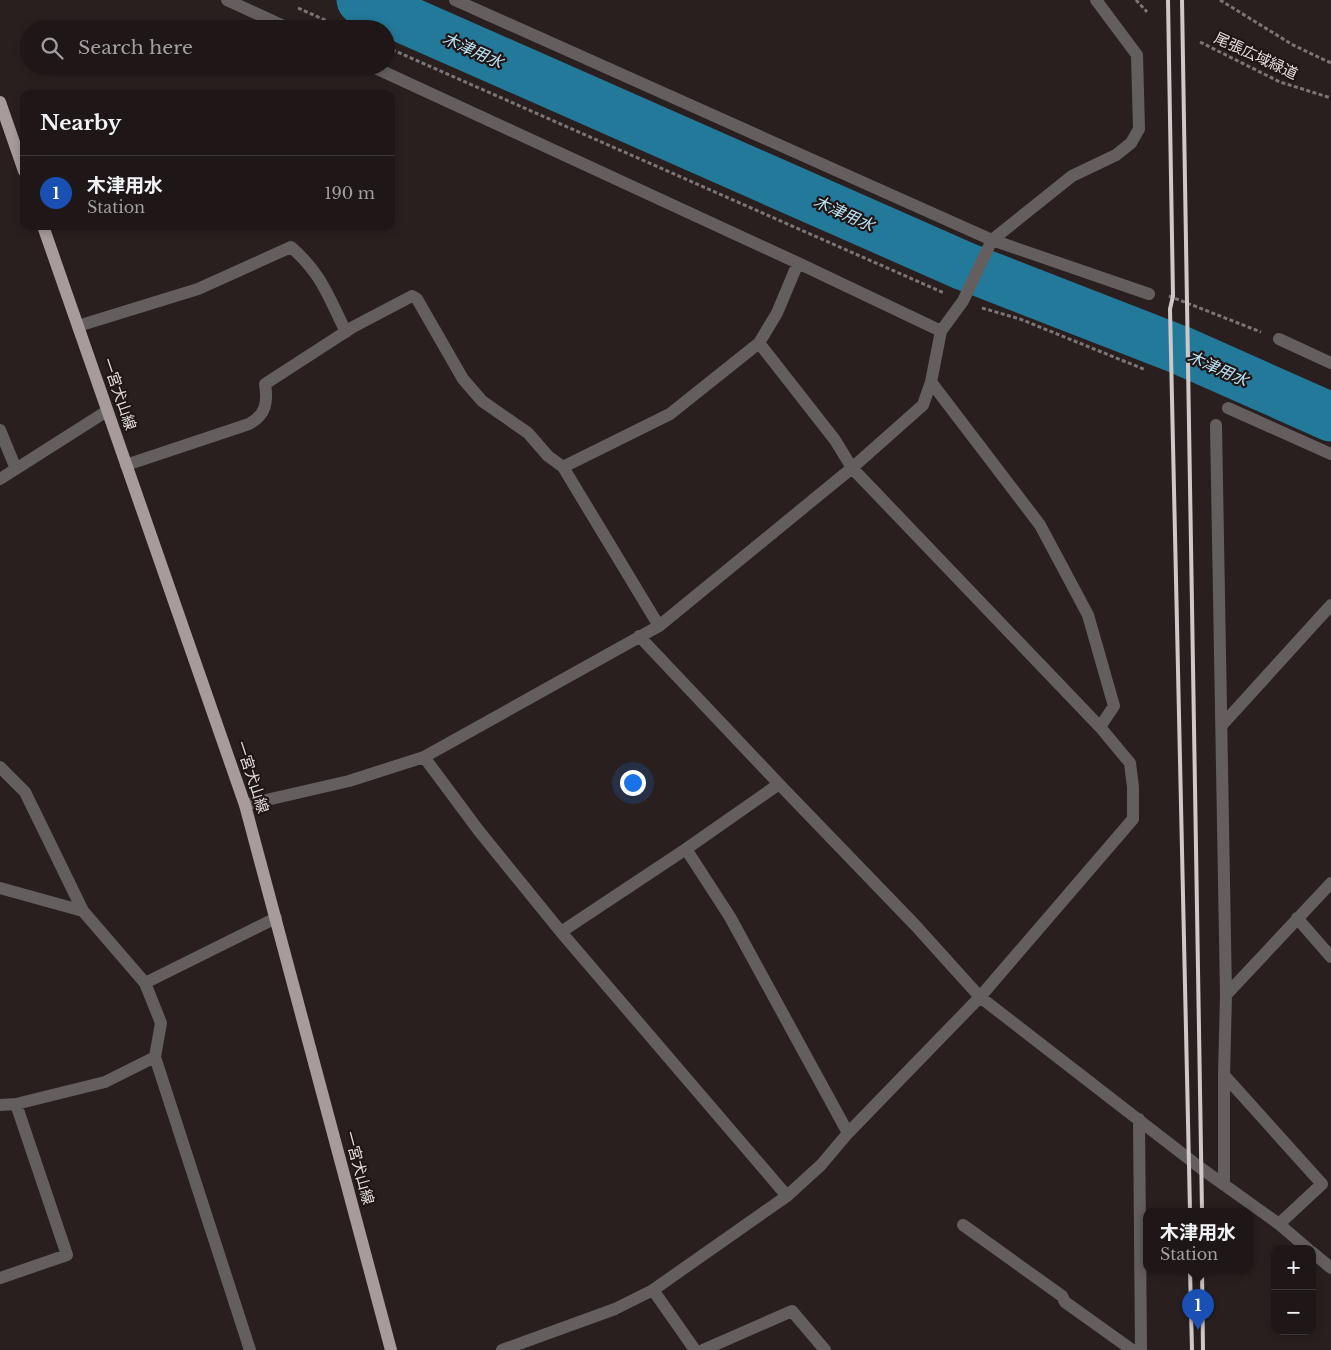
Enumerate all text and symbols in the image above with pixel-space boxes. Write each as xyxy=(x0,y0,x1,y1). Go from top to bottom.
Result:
search box xyxy=(20,20,395,75)
water label: 木津用水 xyxy=(440,28,508,73)
street label: 尾張広域緑道 xyxy=(1211,28,1301,83)
icon: search xyxy=(38,34,66,62)
text: Search here xyxy=(78,36,193,59)
text: Nearby xyxy=(40,110,121,136)
text: 木津用水 xyxy=(87,174,163,197)
text: 1 xyxy=(53,183,59,203)
text: 190 m xyxy=(324,183,375,203)
water label: 木津用水 xyxy=(811,191,879,236)
text: Station xyxy=(87,197,145,217)
water label: 木津用水 xyxy=(1185,346,1253,391)
street label: 一宮犬山線 xyxy=(98,355,141,432)
street label: 一宮犬山線 xyxy=(232,738,273,815)
your location xyxy=(620,770,646,796)
street label: 一宮犬山線 xyxy=(341,1129,378,1207)
popup xyxy=(1143,1208,1253,1273)
text: 木津用水 xyxy=(1160,1221,1236,1244)
text: Station xyxy=(1160,1244,1218,1264)
map controls xyxy=(1271,1245,1316,1335)
button: + xyxy=(1271,1245,1316,1290)
pin: 1 xyxy=(1182,1289,1214,1330)
button: − xyxy=(1271,1290,1316,1335)

